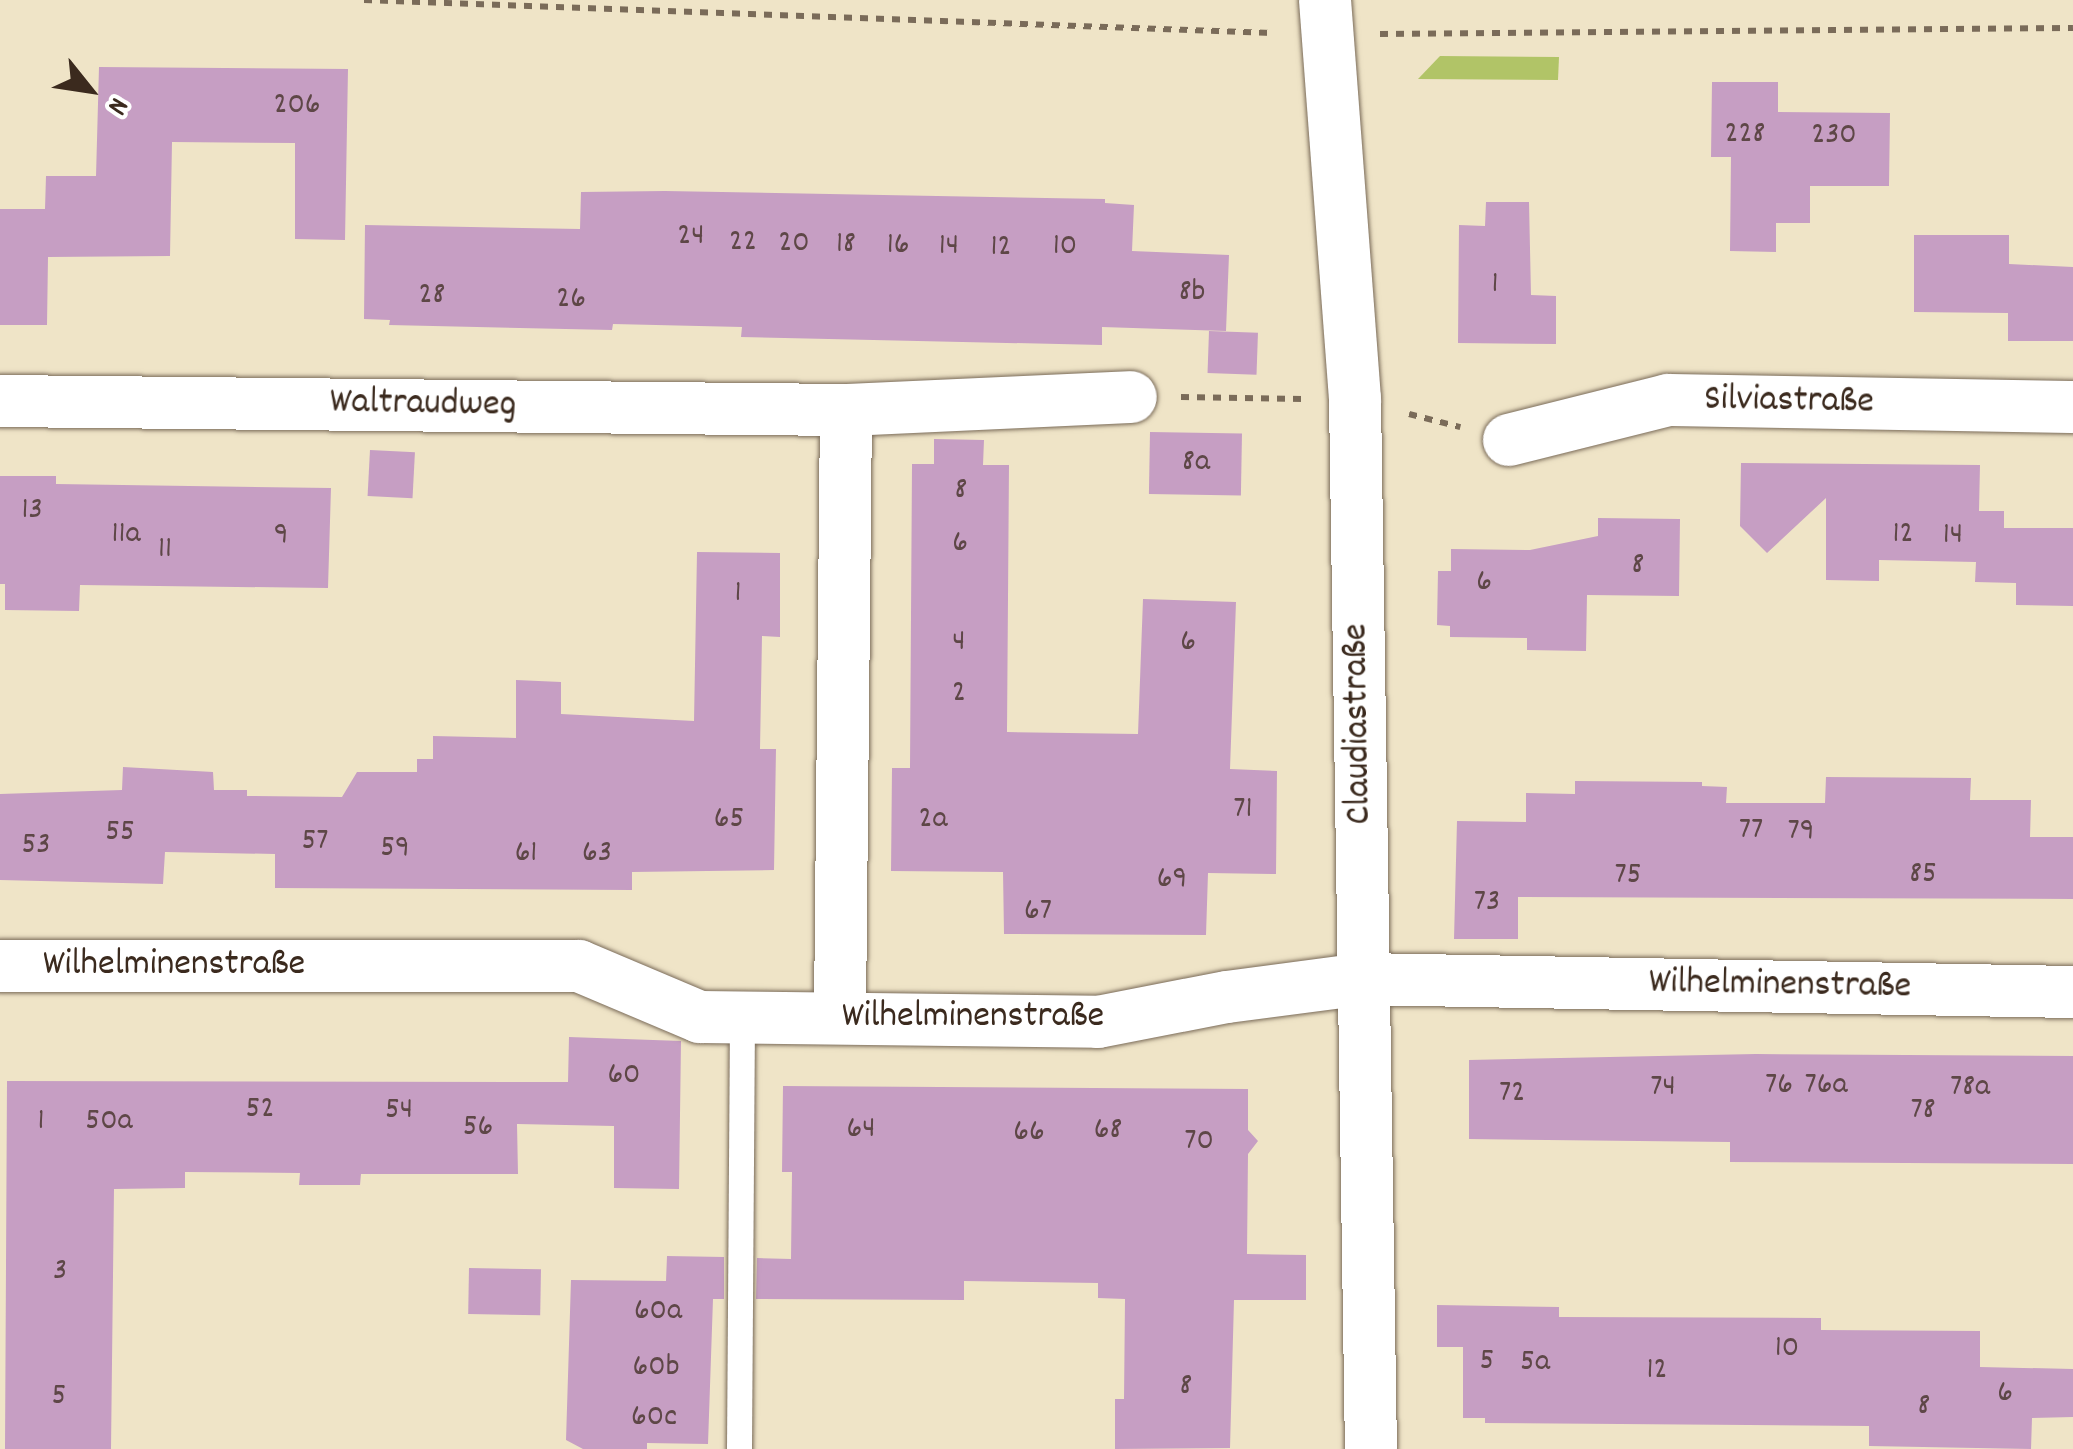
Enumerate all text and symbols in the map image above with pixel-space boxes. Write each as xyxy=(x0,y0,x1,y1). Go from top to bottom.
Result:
north arrow xyxy=(40,40,140,140)
house number: 206 xyxy=(273,87,321,125)
text: N xyxy=(95,89,137,121)
house number: 228 xyxy=(1725,116,1765,154)
house number: 230 xyxy=(1811,117,1857,155)
house number: 24 xyxy=(677,218,705,256)
house number: 22 xyxy=(729,224,757,262)
house number: 20 xyxy=(778,225,810,263)
house number: 18 xyxy=(836,226,856,264)
house number: 16 xyxy=(887,227,909,265)
house number: 14 xyxy=(939,228,959,266)
house number: 10 xyxy=(1053,228,1077,266)
house number: 12 xyxy=(991,229,1011,267)
house number: 1 xyxy=(1491,266,1499,304)
house number: 8b xyxy=(1179,274,1205,312)
house number: 28 xyxy=(419,277,445,315)
house number: 26 xyxy=(556,281,586,319)
street label: Silviastraße xyxy=(1704,378,1874,426)
street label: Waltraudweg xyxy=(329,381,517,429)
house number: 8a xyxy=(1182,444,1210,482)
house number: 8 xyxy=(955,472,967,510)
house number: 13 xyxy=(21,492,43,530)
house number: 11a xyxy=(111,516,141,554)
house number: 12 xyxy=(1893,516,1913,554)
house number: 9 xyxy=(274,517,288,555)
house number: 14 xyxy=(1943,517,1963,555)
house number: 6 xyxy=(952,525,968,563)
house number: 11 xyxy=(158,531,172,569)
house number: 8 xyxy=(1632,547,1644,585)
house number: 6 xyxy=(1476,564,1492,602)
house number: 1 xyxy=(734,575,742,613)
street label: Claudiastraße xyxy=(1334,623,1384,825)
house number: 4 xyxy=(952,624,966,662)
house number: 6 xyxy=(1180,624,1196,662)
house number: 2 xyxy=(952,675,966,713)
house number: 71 xyxy=(1233,791,1253,829)
house number: 65 xyxy=(714,801,744,839)
house number: 2a xyxy=(919,801,947,839)
house number: 77 xyxy=(1739,812,1763,850)
house number: 79 xyxy=(1788,813,1814,851)
house number: 55 xyxy=(105,814,135,852)
house number: 57 xyxy=(301,823,329,861)
house number: 53 xyxy=(21,827,51,865)
house number: 59 xyxy=(380,830,410,868)
house number: 61 xyxy=(515,835,537,873)
house number: 63 xyxy=(582,835,612,873)
house number: 85 xyxy=(1909,856,1937,894)
house number: 75 xyxy=(1614,857,1642,895)
house number: 69 xyxy=(1157,861,1187,899)
house number: 73 xyxy=(1474,884,1500,922)
house number: 67 xyxy=(1024,893,1052,931)
street label: Wilhelminenstraße xyxy=(43,943,305,989)
street label: Wilhelminenstraße xyxy=(1648,961,1912,1011)
street label: Wilhelminenstraße xyxy=(842,995,1104,1041)
house number: 60 xyxy=(607,1057,641,1095)
house number: 76 xyxy=(1765,1067,1793,1105)
house number: 76a xyxy=(1805,1067,1847,1105)
house number: 74 xyxy=(1650,1069,1676,1107)
house number: 78a xyxy=(1950,1069,1990,1107)
house number: 72 xyxy=(1499,1075,1525,1113)
house number: 52 xyxy=(246,1091,274,1129)
house number: 54 xyxy=(385,1092,413,1130)
house number: 78 xyxy=(1910,1092,1936,1130)
house number: 1 xyxy=(37,1103,45,1141)
house number: 50a xyxy=(85,1103,133,1141)
house number: 56 xyxy=(463,1109,493,1147)
house number: 64 xyxy=(847,1111,875,1149)
house number: 68 xyxy=(1094,1112,1122,1150)
house number: 66 xyxy=(1013,1114,1045,1152)
house number: 70 xyxy=(1184,1123,1214,1161)
house number: 3 xyxy=(53,1253,67,1291)
house number: 60a xyxy=(634,1293,682,1331)
house number: 10 xyxy=(1775,1330,1799,1368)
house number: 5 xyxy=(1480,1343,1494,1381)
house number: 5a xyxy=(1520,1344,1550,1382)
house number: 60b xyxy=(633,1349,679,1387)
house number: 12 xyxy=(1647,1352,1667,1390)
house number: 8 xyxy=(1180,1368,1192,1406)
house number: 6 xyxy=(1997,1375,2013,1413)
house number: 5 xyxy=(52,1378,66,1416)
house number: 8 xyxy=(1918,1388,1930,1426)
house number: 60c xyxy=(631,1399,677,1437)

